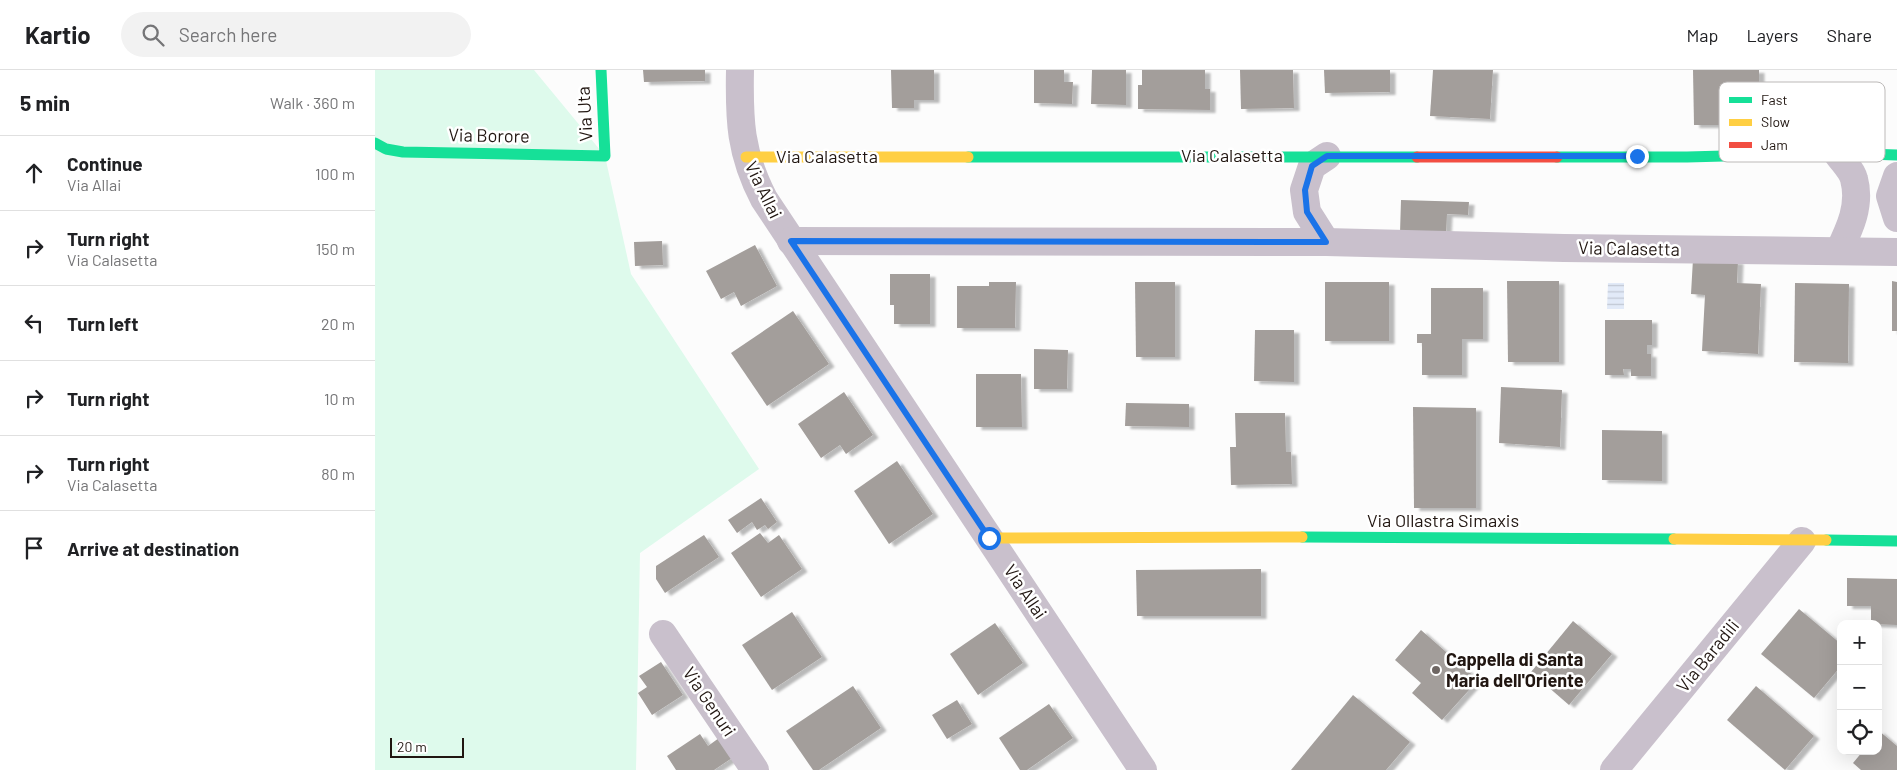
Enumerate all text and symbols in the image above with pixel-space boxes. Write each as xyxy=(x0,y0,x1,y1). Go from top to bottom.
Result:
search box xyxy=(121,12,471,57)
text: Kartio xyxy=(25,20,91,49)
icon: search xyxy=(139,21,167,49)
text: Search here xyxy=(179,23,277,46)
text: Map xyxy=(1686,24,1718,46)
text: Layers xyxy=(1746,24,1799,46)
text: Share xyxy=(1827,24,1872,46)
legend xyxy=(1719,82,1885,162)
street label: Via Uta xyxy=(572,86,596,142)
text: 5 min xyxy=(20,90,70,115)
text: Fast xyxy=(1761,91,1787,108)
text: Walk · 360 m xyxy=(270,93,355,112)
text: Slow xyxy=(1761,113,1790,130)
street label: Via Borore xyxy=(448,123,530,147)
text: Jam xyxy=(1761,136,1788,153)
street label: Via Calasetta xyxy=(1181,144,1283,166)
street label: Via Calasetta xyxy=(776,145,878,167)
route end xyxy=(1626,145,1649,168)
text: Continue xyxy=(67,152,143,175)
street label: Via Allai xyxy=(741,157,787,222)
icon: ahead xyxy=(20,159,48,187)
text: 100 m xyxy=(315,164,355,183)
text: Via Allai xyxy=(67,175,121,194)
text: Turn right xyxy=(67,227,149,250)
icon: right xyxy=(20,234,48,262)
street label: Via Calasetta xyxy=(1578,236,1680,260)
text: 150 m xyxy=(316,239,355,258)
text: Via Calasetta xyxy=(67,250,157,269)
icon: left xyxy=(20,309,48,337)
text: Turn left xyxy=(67,312,138,335)
text: 20 m xyxy=(321,314,355,333)
icon: right xyxy=(20,384,48,412)
text: Turn right xyxy=(67,387,149,410)
text: 10 m xyxy=(324,389,355,408)
text: Turn right xyxy=(67,452,149,475)
icon: right xyxy=(20,459,48,487)
text: 80 m xyxy=(321,464,355,483)
text: Via Calasetta xyxy=(67,475,157,494)
street label: Via Ollastra Simaxis xyxy=(1367,509,1519,531)
route start xyxy=(978,527,1001,550)
icon: arrive xyxy=(20,534,48,562)
text: Arrive at destination xyxy=(67,537,239,560)
street label: Via Allai xyxy=(1000,560,1052,623)
street label: Via Baradili xyxy=(1671,615,1743,696)
map controls xyxy=(1837,620,1882,755)
button: + xyxy=(1837,620,1882,665)
place label: Cappella di Santa Maria dell'Oriente xyxy=(1446,648,1584,691)
street label: Via Genuri xyxy=(679,663,741,740)
marker: Cappella di Santa Maria dell'Oriente xyxy=(1430,664,1442,676)
button: − xyxy=(1837,665,1882,710)
button: locate xyxy=(1837,710,1882,755)
scale bar xyxy=(390,735,464,758)
text: 20 m xyxy=(397,738,427,755)

